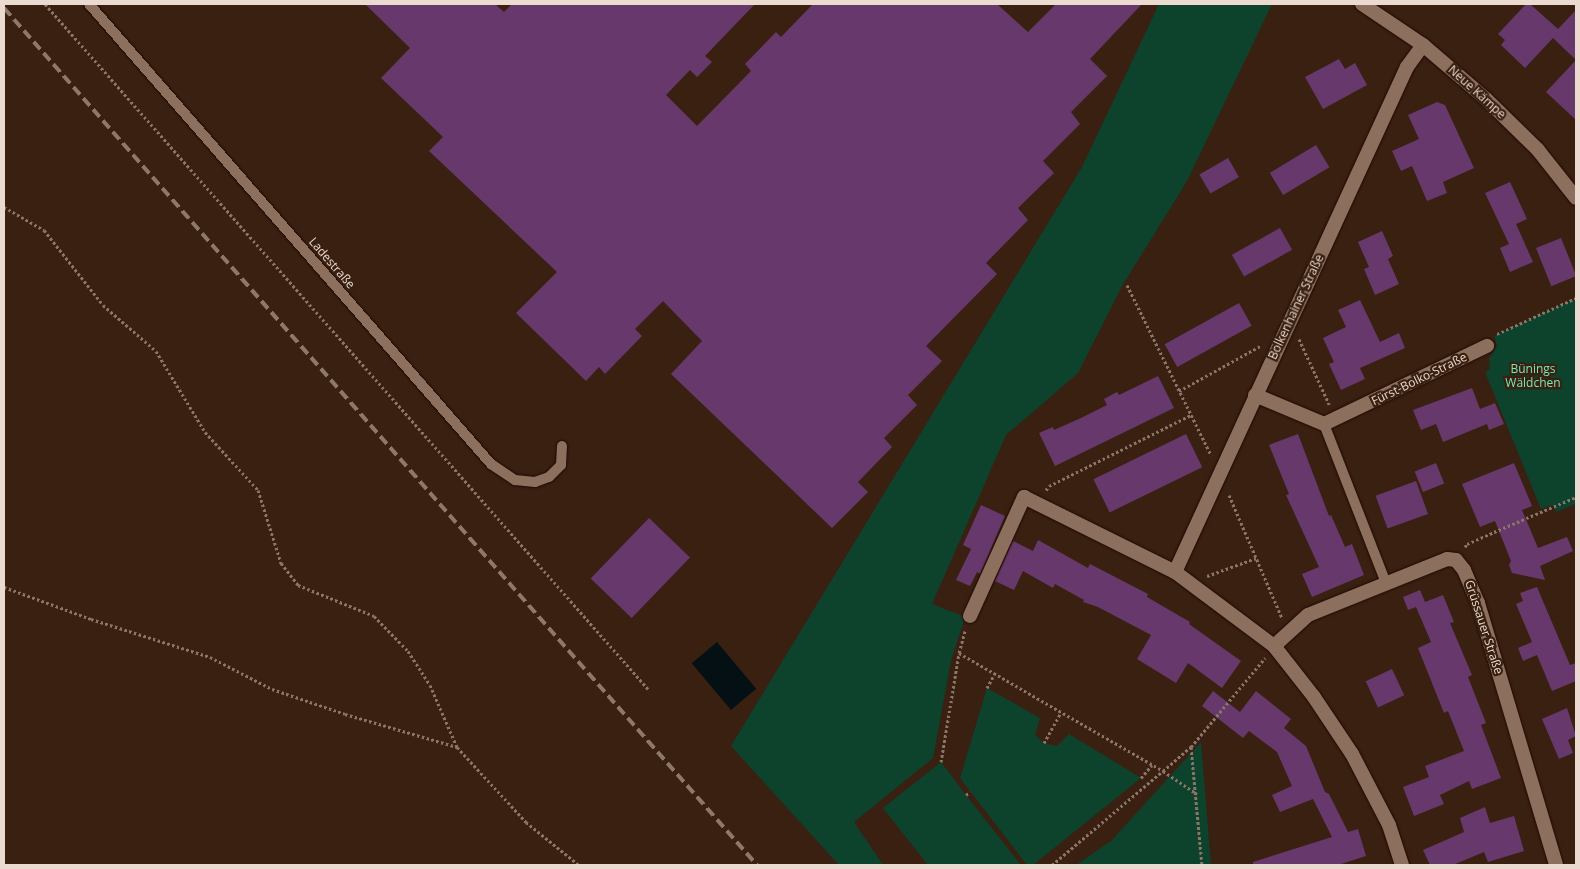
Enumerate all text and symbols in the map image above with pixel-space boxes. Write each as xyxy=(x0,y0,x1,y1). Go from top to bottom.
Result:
street label: Neue Kämpe xyxy=(1445,62,1509,122)
street label: Ladestraße xyxy=(306,235,358,291)
street label: Bolkenhainer Straße xyxy=(1265,252,1327,362)
street label: Fürst-Bolko-Straße xyxy=(1369,350,1469,408)
park label: Bünings Wäldchen xyxy=(1505,362,1561,390)
street label: Grüssauer Straße xyxy=(1462,578,1506,676)

